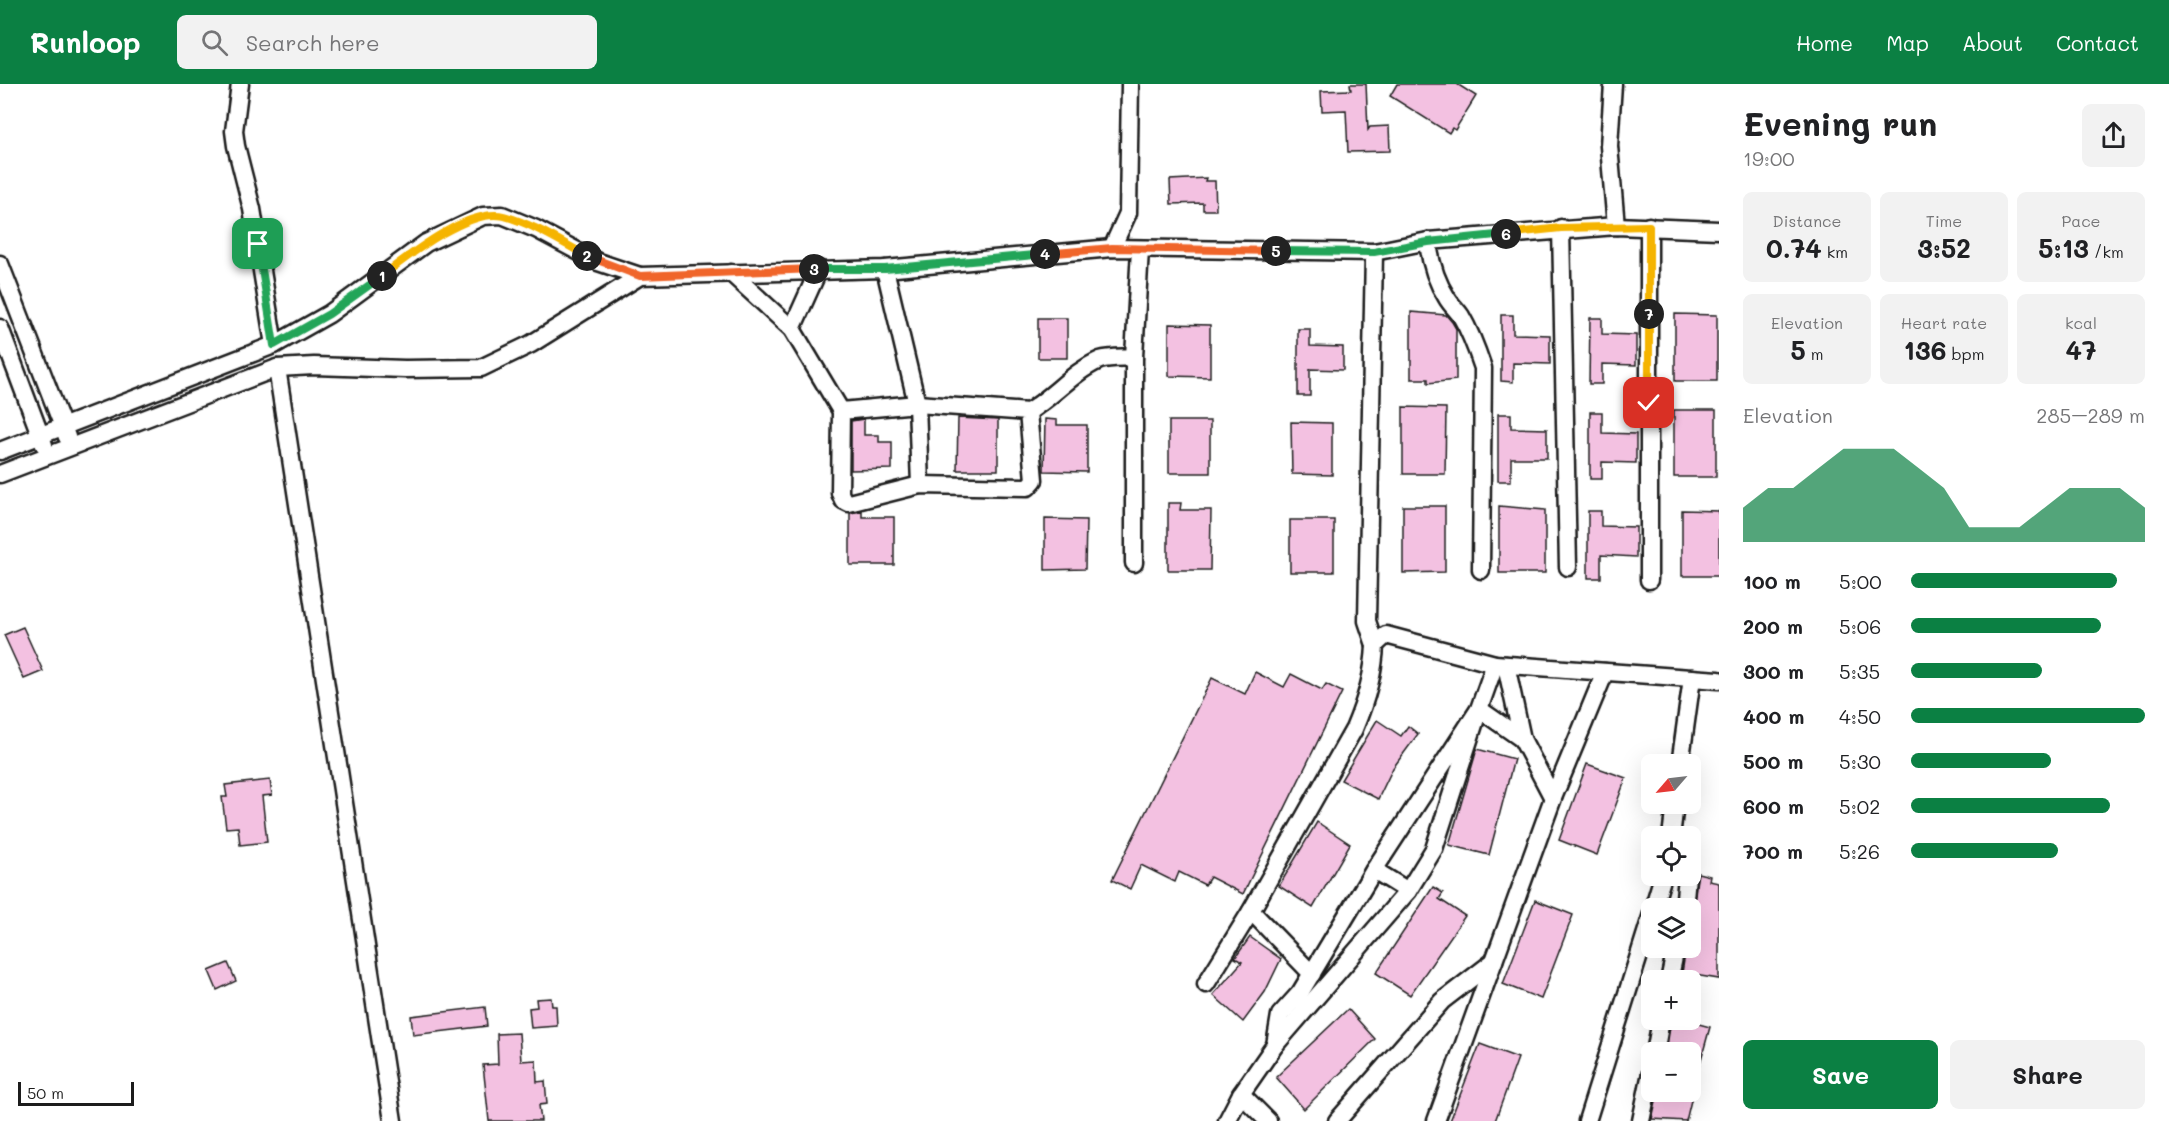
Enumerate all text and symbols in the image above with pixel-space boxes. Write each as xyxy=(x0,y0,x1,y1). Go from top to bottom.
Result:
search box xyxy=(177,15,597,69)
text: Runloop xyxy=(30,24,141,60)
icon: search xyxy=(198,26,231,59)
text: Search here xyxy=(246,28,380,57)
text: Home xyxy=(1796,29,1853,56)
text: Map xyxy=(1886,29,1929,56)
text: About xyxy=(1962,29,2023,56)
text: Contact xyxy=(2056,29,2139,56)
text: Evening run xyxy=(1743,101,1937,144)
button: share xyxy=(2082,104,2145,167)
text: 19:00 xyxy=(1743,145,1795,171)
text: Distance xyxy=(1773,210,1841,231)
text: Time xyxy=(1926,210,1962,231)
text: Pace xyxy=(2061,210,2101,231)
pin xyxy=(232,218,283,269)
pin: 6 xyxy=(1491,219,1521,249)
text: 6 xyxy=(1501,223,1511,244)
icon: arrive xyxy=(241,227,274,260)
text: 0.74 xyxy=(1766,231,1822,265)
text: 3:52 xyxy=(1917,231,1971,265)
text: 5:13 xyxy=(2038,231,2089,265)
pin: 5 xyxy=(1261,236,1291,266)
pin: 4 xyxy=(1030,239,1060,269)
text: 5 xyxy=(1271,240,1281,261)
pin: 2 xyxy=(572,241,602,271)
text: km xyxy=(1822,241,1848,262)
text: /km xyxy=(2089,241,2124,262)
text: 4 xyxy=(1040,243,1050,264)
text: 2 xyxy=(583,245,591,266)
pin: 3 xyxy=(799,254,829,284)
text: 3 xyxy=(809,258,819,279)
pin: 1 xyxy=(367,261,397,291)
text: 1 xyxy=(378,265,386,286)
pin: 7 xyxy=(1634,299,1664,329)
text: 7 xyxy=(1645,303,1653,324)
text: Elevation xyxy=(1771,312,1843,333)
text: Heart rate xyxy=(1901,312,1987,333)
text: kcal xyxy=(2065,312,2097,333)
text: 5 xyxy=(1790,333,1806,367)
text: 136 xyxy=(1904,333,1946,367)
text: 47 xyxy=(2066,333,2096,367)
text: m xyxy=(1806,343,1824,364)
text: bpm xyxy=(1946,343,1984,364)
pin xyxy=(1623,377,1674,428)
icon: check xyxy=(1632,386,1665,419)
text: Elevation xyxy=(1743,402,1833,428)
text: 285–289 m xyxy=(2036,402,2145,428)
text: 100 m xyxy=(1743,568,1801,594)
text: 5:00 xyxy=(1839,568,1882,594)
text: 200 m xyxy=(1743,613,1803,639)
text: 5:06 xyxy=(1839,613,1881,639)
text: 300 m xyxy=(1743,658,1804,684)
text: 5:35 xyxy=(1839,658,1880,684)
text: 400 m xyxy=(1743,703,1804,729)
text: 4:50 xyxy=(1839,703,1881,729)
text: 500 m xyxy=(1743,748,1803,774)
text: 5:30 xyxy=(1839,748,1881,774)
north arrow xyxy=(1641,754,1701,814)
map controls xyxy=(1641,754,1701,1102)
text: 600 m xyxy=(1743,793,1804,819)
text: 5:02 xyxy=(1839,793,1880,819)
button: locate xyxy=(1641,826,1701,886)
text: 700 m xyxy=(1743,838,1803,864)
text: 5:26 xyxy=(1839,838,1880,864)
button: layers xyxy=(1641,898,1701,958)
button: + xyxy=(1641,970,1701,1030)
button: Save xyxy=(1743,1040,1938,1109)
button: Share xyxy=(1950,1040,2145,1109)
button: − xyxy=(1641,1042,1701,1102)
scale bar xyxy=(18,1079,134,1106)
text: 50 m xyxy=(27,1082,64,1103)

